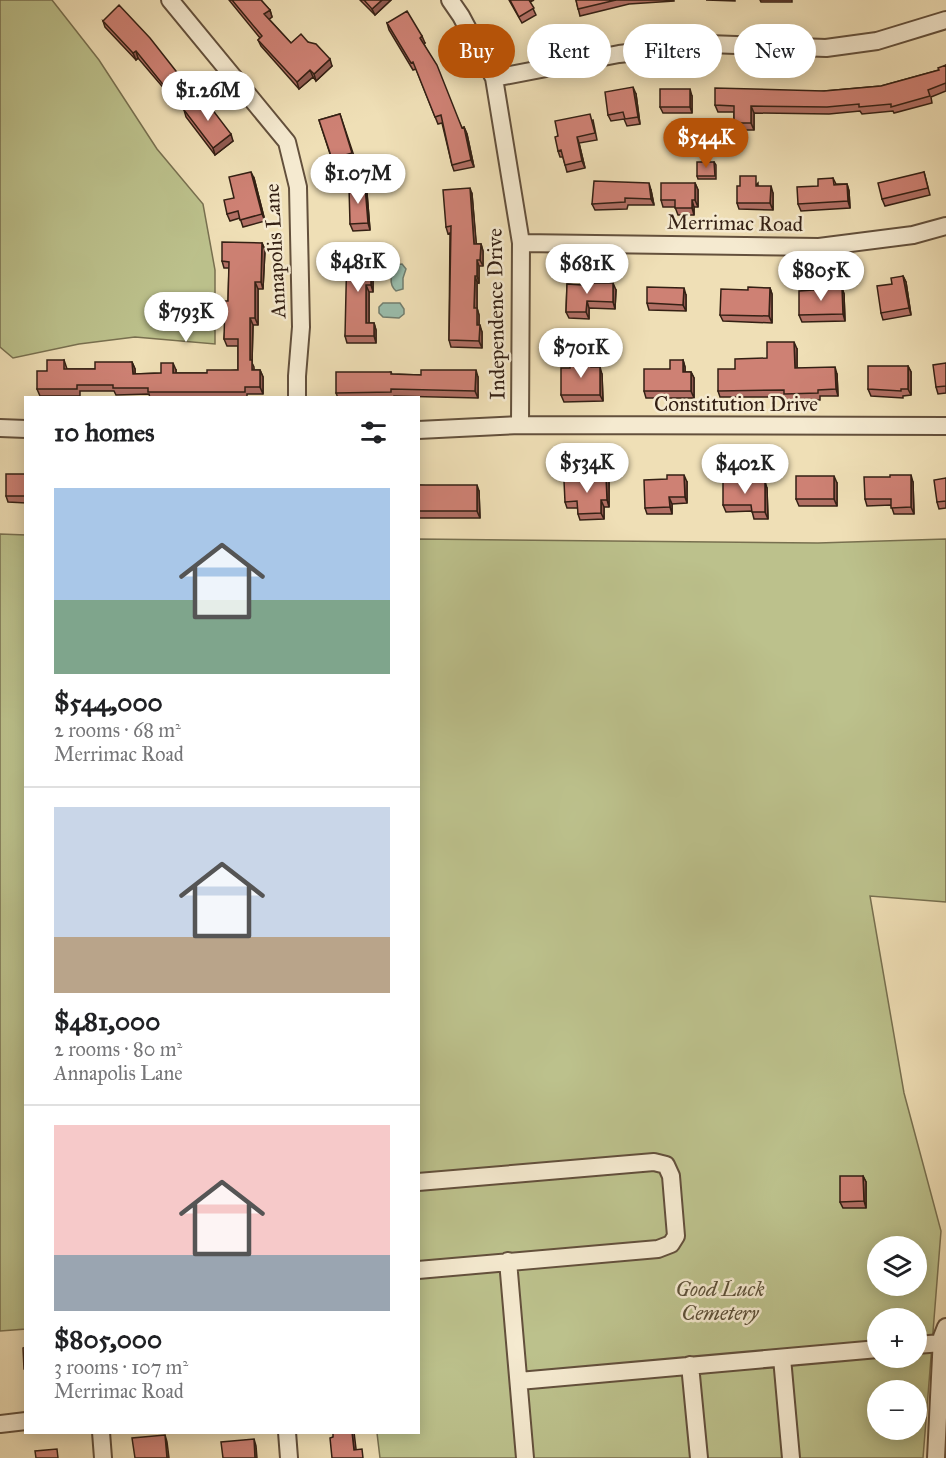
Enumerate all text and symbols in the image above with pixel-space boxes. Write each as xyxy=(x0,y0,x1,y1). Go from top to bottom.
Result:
chip: Buy xyxy=(438,24,515,78)
chip: Rent xyxy=(527,24,611,78)
chip: Filters xyxy=(623,24,722,78)
chip: New xyxy=(734,24,816,78)
pin: $1.26M xyxy=(159,71,257,122)
text: $1.26M xyxy=(176,78,240,102)
pin: $544K xyxy=(664,118,748,169)
text: $544K xyxy=(677,125,735,149)
pin: $1.07M xyxy=(309,154,407,205)
text: $1.07M xyxy=(325,161,392,185)
street label: Annapolis Lane xyxy=(258,183,292,320)
street label: Merrimac Road xyxy=(667,209,804,237)
street label: Independence Drive xyxy=(482,228,510,400)
pin: $481K xyxy=(316,242,400,293)
pin: $681K xyxy=(545,244,629,295)
text: $481K xyxy=(330,249,386,273)
text: $681K xyxy=(560,251,614,275)
pin: $805K xyxy=(779,251,863,302)
text: $805K xyxy=(792,258,850,282)
pin: $793K xyxy=(144,292,228,343)
text: $793K xyxy=(158,299,214,323)
pin: $701K xyxy=(539,328,623,379)
text: $701K xyxy=(553,335,609,359)
street label: Constitution Drive xyxy=(654,391,818,417)
text: 10 homes xyxy=(54,416,155,448)
icon: filters xyxy=(357,416,390,449)
pin: $534K xyxy=(545,443,629,494)
pin: $402K xyxy=(703,444,787,495)
text: $534K xyxy=(560,450,614,474)
text: $402K xyxy=(716,451,774,475)
icon: home xyxy=(168,527,276,635)
text: $544,000 xyxy=(54,686,163,718)
text: 2 rooms · 68 m² xyxy=(54,718,181,742)
text: Merrimac Road xyxy=(54,742,184,766)
icon: home xyxy=(168,846,276,954)
text: $481,000 xyxy=(54,1005,160,1037)
text: 2 rooms · 80 m² xyxy=(54,1037,182,1061)
text: Annapolis Lane xyxy=(54,1061,183,1085)
icon: home xyxy=(168,1164,276,1272)
map controls xyxy=(867,1236,927,1440)
button: layers xyxy=(867,1236,927,1296)
park label: Good Luck Cemetery xyxy=(675,1276,765,1326)
button: + xyxy=(867,1308,927,1368)
text: $805,000 xyxy=(54,1323,162,1355)
text: 3 rooms · 107 m² xyxy=(54,1355,188,1379)
text: Merrimac Road xyxy=(54,1379,184,1403)
button: − xyxy=(867,1380,927,1440)

